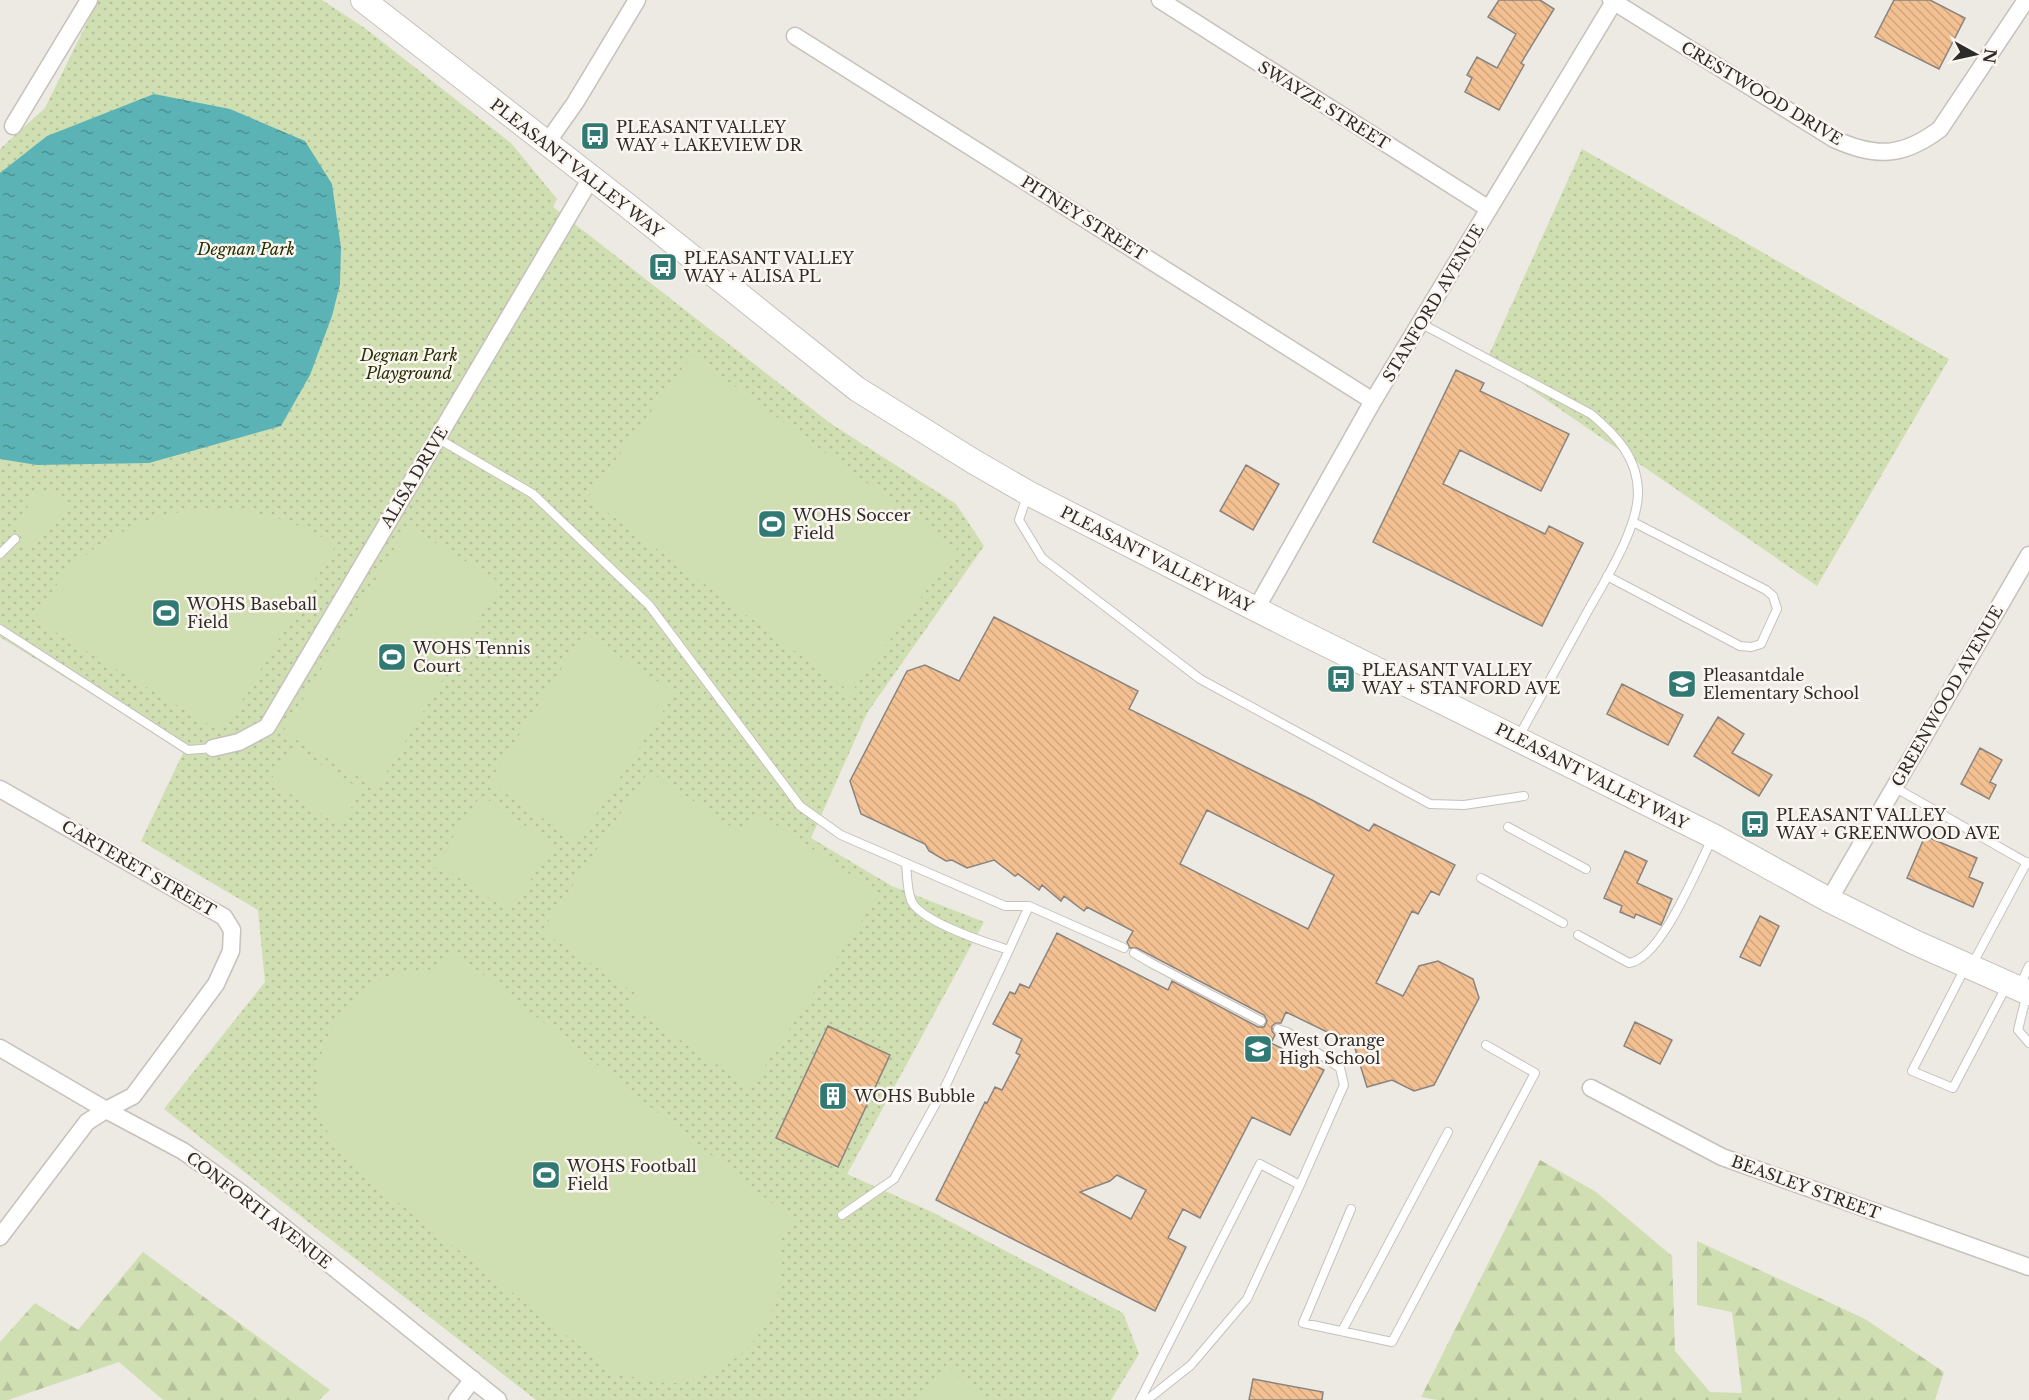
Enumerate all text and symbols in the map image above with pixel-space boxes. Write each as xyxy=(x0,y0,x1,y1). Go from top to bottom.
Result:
north arrow xyxy=(1945,24,2005,84)
street label: CRESTWOOD DRIVE xyxy=(1678,37,1846,149)
text: N xyxy=(1979,47,2001,65)
street label: SWAYZE STREET xyxy=(1255,56,1393,154)
street label: PLEASANT VALLEY WAY xyxy=(487,94,668,242)
place label: PLEASANT VALLEY WAY + LAKEVIEW DR xyxy=(615,117,804,155)
bus stop icon: PLEASANT VALLEY WAY + LAKEVIEW DR xyxy=(579,120,611,152)
street label: PITNEY STREET xyxy=(1018,171,1150,265)
street label: STANFORD AVENUE xyxy=(1378,221,1488,385)
park label: Degnan Park xyxy=(196,239,295,259)
place label: PLEASANT VALLEY WAY + ALISA PL xyxy=(683,248,854,286)
bus stop icon: PLEASANT VALLEY WAY + ALISA PL xyxy=(647,251,679,283)
park label: Degnan Park Playground xyxy=(359,345,458,383)
street label: ALISA DRIVE xyxy=(375,423,452,532)
street label: PLEASANT VALLEY WAY xyxy=(1057,502,1257,617)
place label: WOHS Soccer Field xyxy=(792,505,911,543)
sports icon: WOHS Soccer Field xyxy=(756,508,788,540)
place label: WOHS Baseball Field xyxy=(186,594,317,632)
sports icon: WOHS Baseball Field xyxy=(150,597,182,629)
street label: GREENWOOD AVENUE xyxy=(1887,602,2007,790)
place label: WOHS Tennis Court xyxy=(412,638,531,676)
sports icon: WOHS Tennis Court xyxy=(376,641,408,673)
place label: PLEASANT VALLEY WAY + STANFORD AVE xyxy=(1361,660,1560,698)
bus stop icon: PLEASANT VALLEY WAY + STANFORD AVE xyxy=(1325,663,1357,695)
place label: Pleasantdale Elementary School xyxy=(1703,665,1859,703)
school or university icon: Pleasantdale Elementary School xyxy=(1666,668,1698,700)
street label: PLEASANT VALLEY WAY xyxy=(1492,719,1692,834)
place label: PLEASANT VALLEY WAY + GREENWOOD AVE xyxy=(1775,805,2000,843)
bus stop icon: PLEASANT VALLEY WAY + GREENWOOD AVE xyxy=(1739,808,1771,840)
street label: CARTERET STREET xyxy=(58,816,220,920)
place label: West Orange High School xyxy=(1278,1030,1385,1068)
school or university icon: West Orange High School xyxy=(1242,1033,1274,1065)
building icon: WOHS Bubble xyxy=(817,1080,849,1112)
place label: WOHS Bubble xyxy=(853,1086,975,1106)
street label: CONFORTI AVENUE xyxy=(182,1147,336,1273)
street label: BEASLEY STREET xyxy=(1729,1151,1883,1223)
place label: WOHS Football Field xyxy=(566,1156,697,1194)
sports icon: WOHS Football Field xyxy=(530,1159,562,1191)

